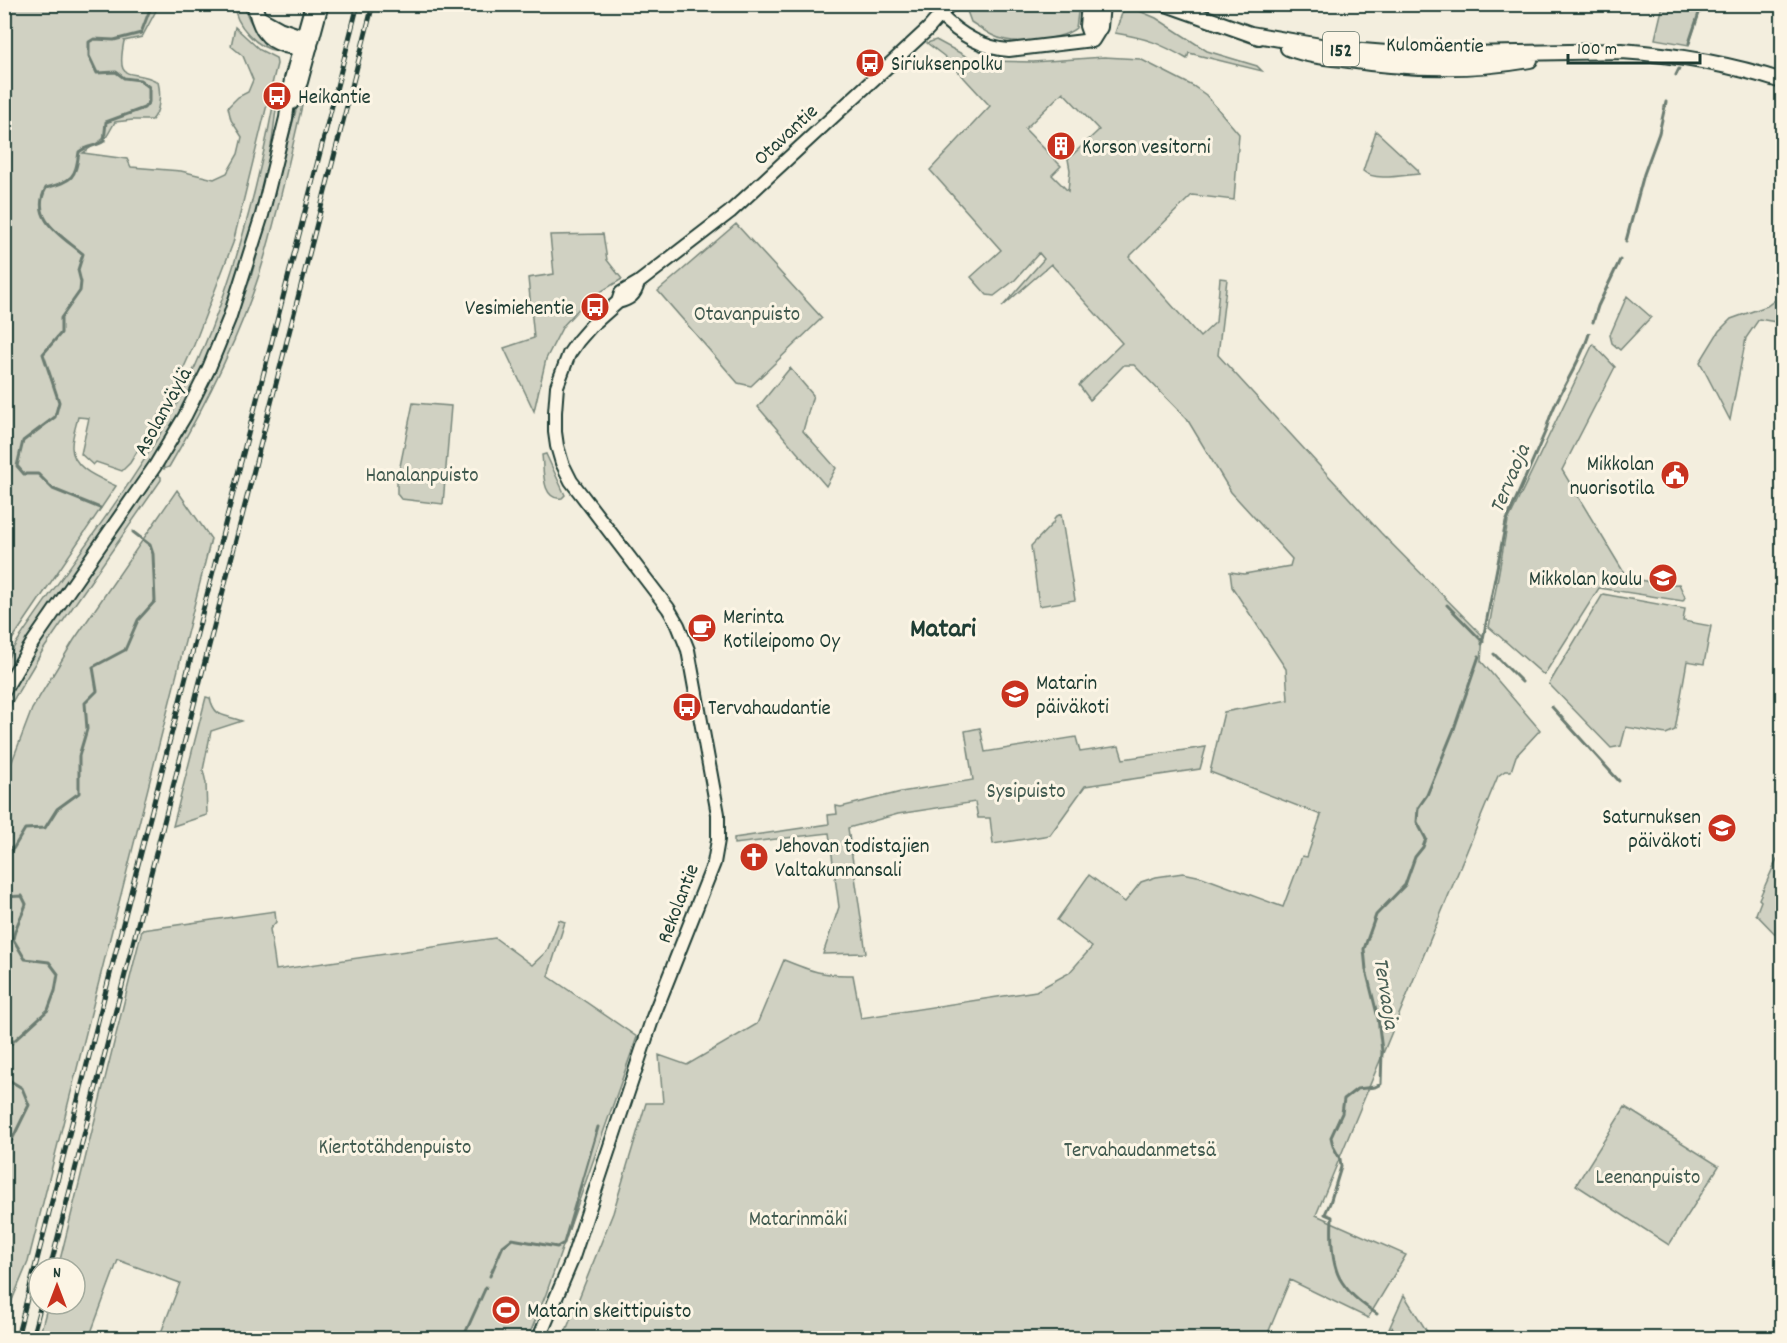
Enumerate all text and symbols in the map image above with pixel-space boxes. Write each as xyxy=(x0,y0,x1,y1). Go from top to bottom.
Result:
scale bar xyxy=(1568,27,1700,65)
street label: Kulomäentie xyxy=(1386,31,1484,63)
road number: 152 xyxy=(1323,32,1359,66)
text: 100 m xyxy=(1577,38,1617,63)
bus stop icon: Siriuksenpolku xyxy=(854,47,886,79)
place label: Siriuksenpolku xyxy=(891,51,1003,81)
bus stop icon: Heikantie xyxy=(261,80,293,112)
place label: Heikantie xyxy=(298,84,371,114)
street label: Otavantie xyxy=(748,98,826,174)
building icon: Korson vesitorni xyxy=(1045,130,1077,162)
place label: Korson vesitorni xyxy=(1082,134,1211,164)
bus stop icon: Vesimiehentie xyxy=(579,291,611,323)
place label: Vesimiehentie xyxy=(465,295,574,325)
park label: Otavanpuisto xyxy=(694,301,800,331)
street label: Asolanväylä xyxy=(128,362,202,462)
water label: Tervaoja xyxy=(1483,439,1540,519)
place label: Mikkolan nuorisotila xyxy=(1570,451,1655,505)
public building icon: Mikkolan nuorisotila xyxy=(1659,459,1691,491)
park label: Hanalanpuisto xyxy=(365,462,479,492)
school or university icon: Mikkolan koulu xyxy=(1647,562,1679,594)
place label: Mikkolan koulu xyxy=(1529,566,1642,596)
place label: Merinta Kotileipomo Oy xyxy=(723,604,840,658)
district label: Matari xyxy=(910,611,976,650)
cafe icon: Merinta Kotileipomo Oy xyxy=(686,612,718,644)
place label: Matarin päiväkoti xyxy=(1036,670,1109,724)
school or university icon: Matarin päiväkoti xyxy=(999,678,1031,710)
bus stop icon: Tervahaudantie xyxy=(671,691,703,723)
place label: Tervahaudantie xyxy=(708,695,831,725)
park label: Sysipuisto xyxy=(987,778,1065,808)
place label: Saturnuksen päiväkoti xyxy=(1602,804,1701,858)
school or university icon: Saturnuksen päiväkoti xyxy=(1706,812,1738,844)
place label: Jehovan todistajien Valtakunnansali xyxy=(775,833,929,887)
church icon: Jehovan todistajien Valtakunnansali xyxy=(738,841,770,873)
street label: Rekolantie xyxy=(651,860,709,948)
water label: Tervaoja xyxy=(1364,956,1406,1033)
park label: Kiertotähdenpuisto xyxy=(319,1134,471,1164)
park label: Tervahaudanmetsä xyxy=(1064,1137,1217,1167)
park label: Leenanpuisto xyxy=(1596,1164,1700,1194)
park label: Matarinmäki xyxy=(749,1206,847,1236)
north arrow xyxy=(27,1256,87,1316)
text: N xyxy=(53,1262,61,1285)
sports icon: Matarin skeittipuisto xyxy=(490,1294,522,1326)
place label: Matarin skeittipuisto xyxy=(527,1298,691,1328)

